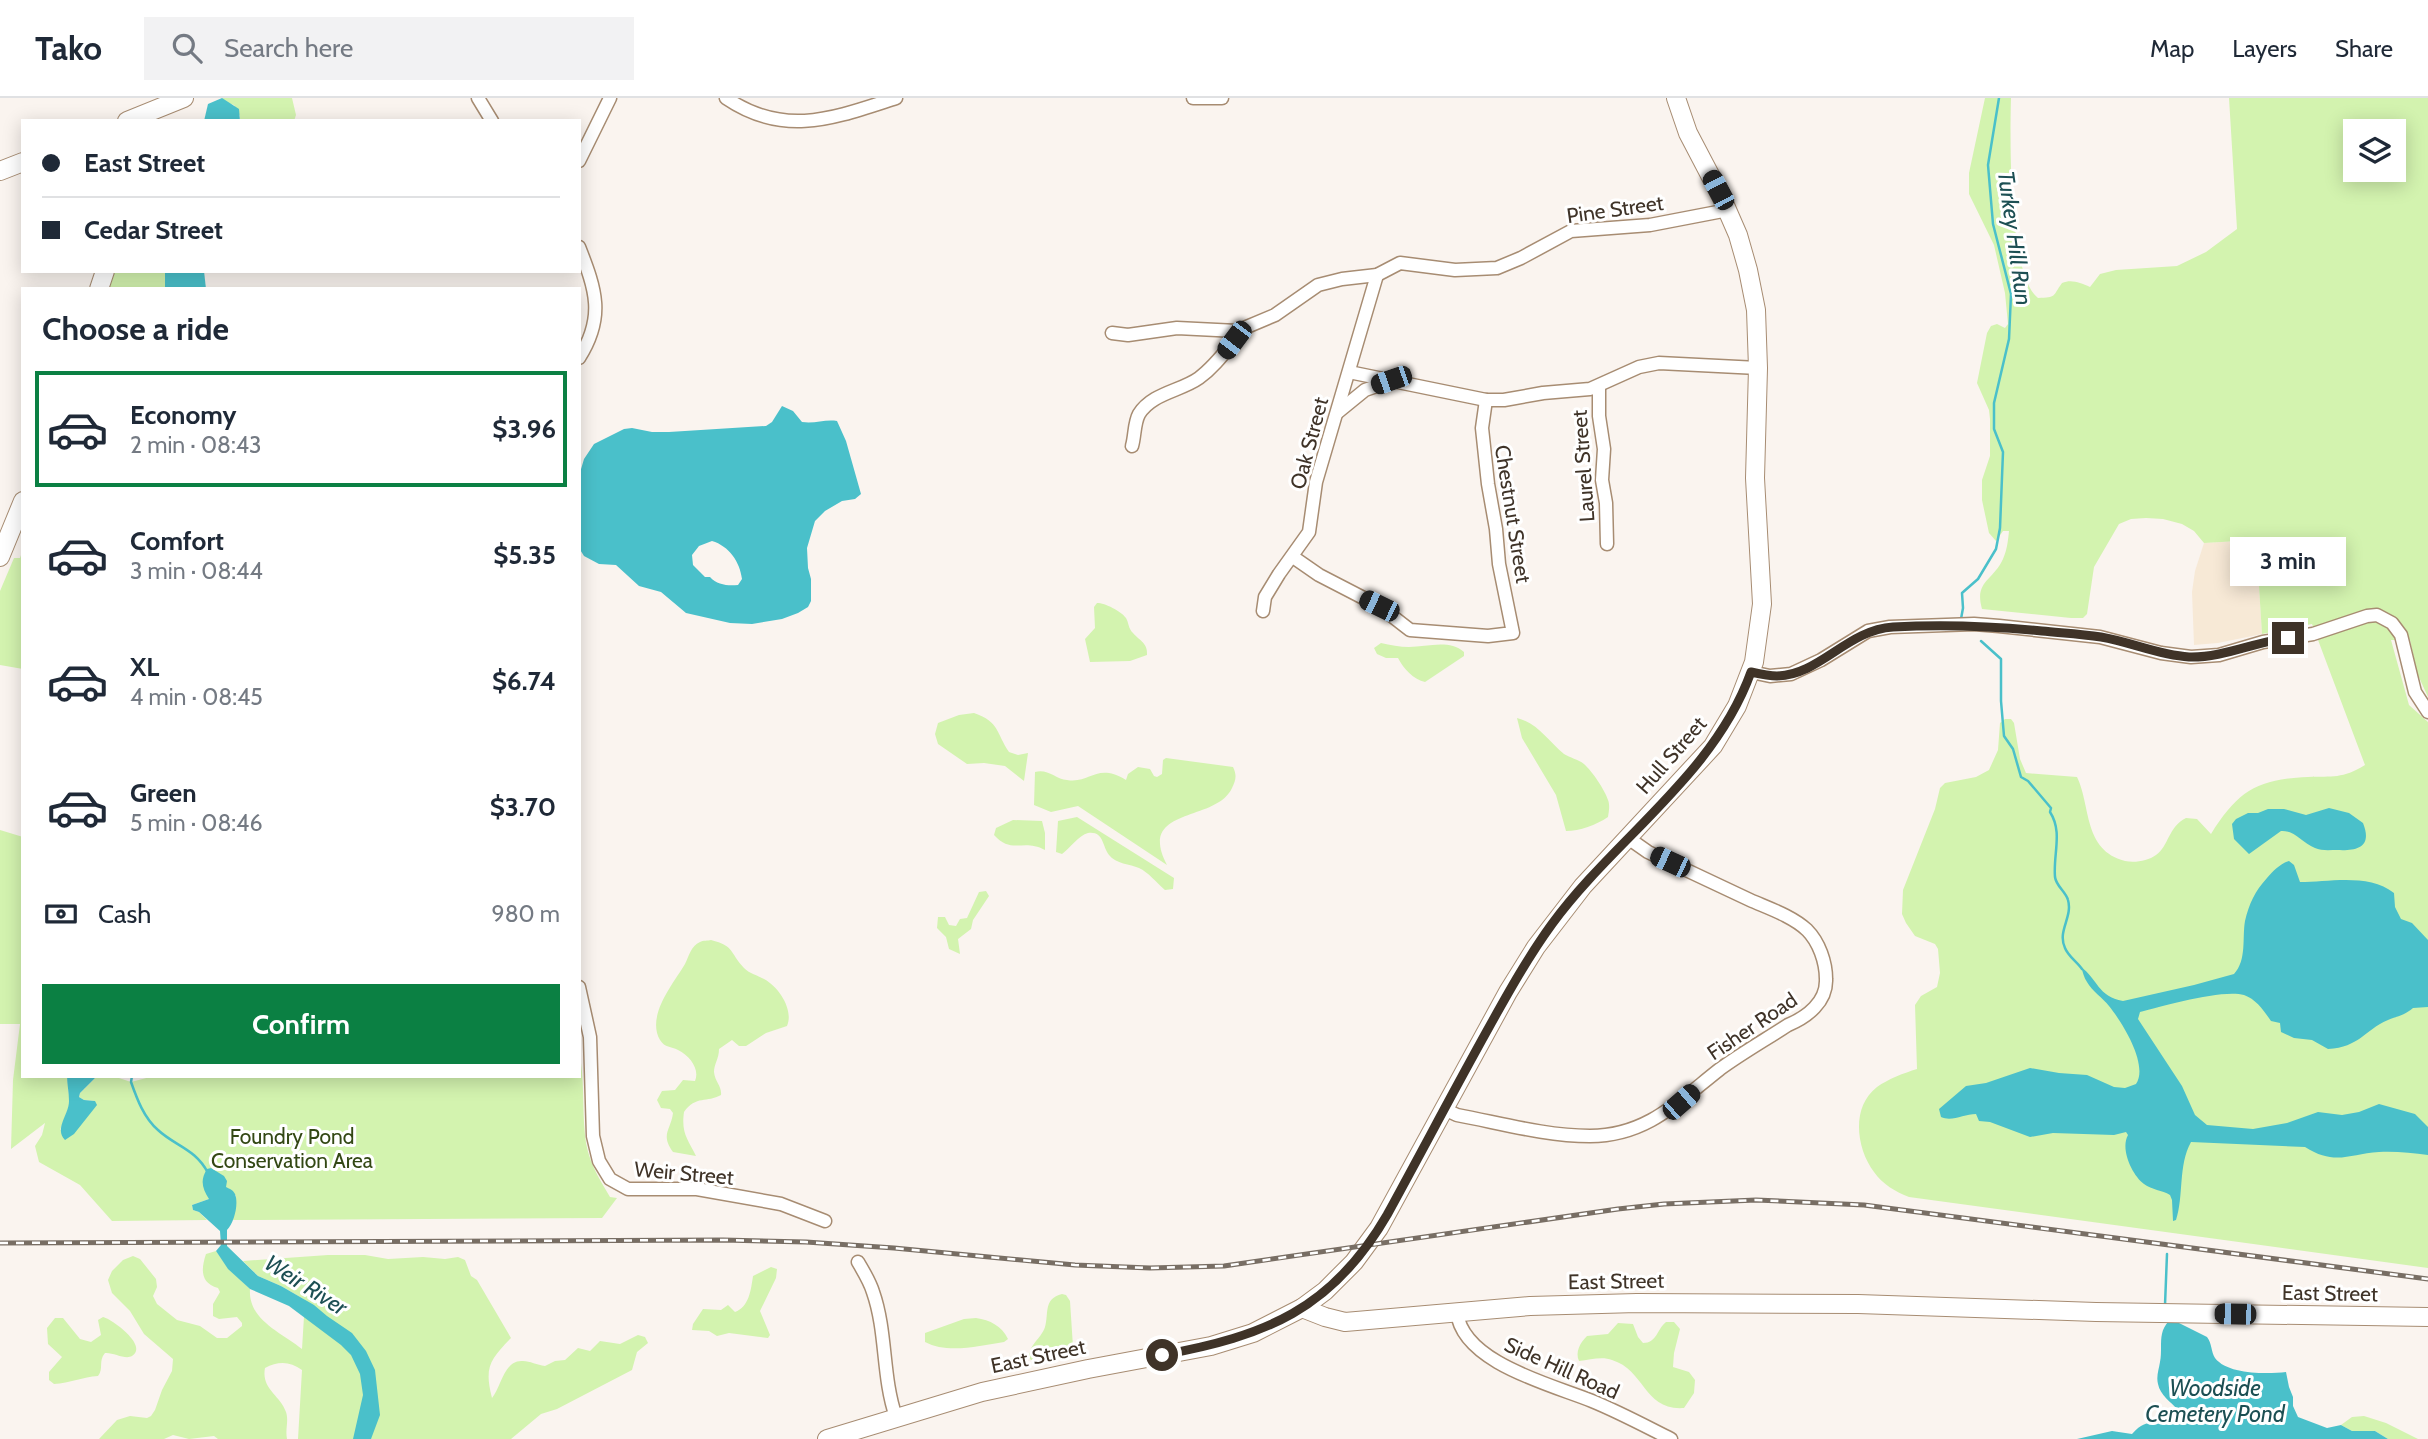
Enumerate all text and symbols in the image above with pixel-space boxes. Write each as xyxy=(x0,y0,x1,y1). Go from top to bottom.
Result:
search box xyxy=(144,17,634,80)
text: Tako xyxy=(35,28,102,68)
icon: search xyxy=(168,29,206,67)
text: Search here xyxy=(224,32,353,64)
text: Map xyxy=(2150,34,2194,63)
text: Layers xyxy=(2232,34,2297,63)
text: Share xyxy=(2335,34,2393,63)
map controls xyxy=(2343,119,2406,182)
button: layers xyxy=(2343,119,2406,182)
text: East Street xyxy=(84,147,205,179)
car xyxy=(1699,167,1738,213)
water label: Turkey Hill Run xyxy=(1992,169,2038,307)
street label: Pine Street xyxy=(1565,190,1665,228)
text: Cedar Street xyxy=(84,214,223,246)
text: Choose a ride xyxy=(42,309,229,348)
car xyxy=(1213,317,1256,363)
car xyxy=(1368,363,1415,397)
street label: Oak Street xyxy=(1285,394,1333,492)
icon: car xyxy=(46,398,109,461)
text: Economy xyxy=(130,399,236,431)
street label: Laurel Street xyxy=(1567,409,1599,523)
text: $3.96 xyxy=(492,413,556,445)
text: 2 min · 08:43 xyxy=(130,431,261,459)
street label: Chestnut Street xyxy=(1490,443,1536,585)
icon: car xyxy=(46,524,109,587)
text: Comfort xyxy=(130,525,224,557)
callout: 3 min xyxy=(2230,536,2346,586)
text: $5.35 xyxy=(493,539,556,571)
text: 3 min xyxy=(2260,547,2316,575)
text: 3 min · 08:44 xyxy=(130,557,263,585)
car xyxy=(1356,587,1403,625)
route end xyxy=(2272,622,2304,654)
icon: car xyxy=(46,650,109,713)
text: XL xyxy=(130,651,159,683)
text: $6.74 xyxy=(492,665,556,697)
text: 4 min · 08:45 xyxy=(130,683,263,711)
street label: Hull Street xyxy=(1631,711,1711,799)
icon: car xyxy=(46,776,109,839)
text: Green xyxy=(130,777,197,809)
text: $3.70 xyxy=(490,791,556,823)
text: 5 min · 08:46 xyxy=(130,809,262,837)
car xyxy=(1647,844,1694,880)
icon: cash xyxy=(42,895,80,933)
text: Cash xyxy=(98,898,151,930)
text: 980 m xyxy=(492,900,560,928)
button: Confirm xyxy=(42,984,560,1064)
street label: Fisher Road xyxy=(1702,987,1802,1065)
car xyxy=(1659,1080,1704,1124)
park label: Foundry Pond Conservation Area xyxy=(211,1124,373,1173)
street label: Weir Street xyxy=(633,1156,735,1190)
water label: Weir River xyxy=(259,1249,353,1322)
street label: East Street xyxy=(1568,1268,1664,1294)
street label: East Street xyxy=(2282,1280,2378,1306)
car xyxy=(2214,1303,2257,1325)
street label: Side Hill Road xyxy=(1501,1332,1623,1404)
street label: East Street xyxy=(988,1334,1088,1378)
route start xyxy=(1146,1339,1178,1371)
water label: Woodside Cemetery Pond xyxy=(2145,1374,2286,1428)

